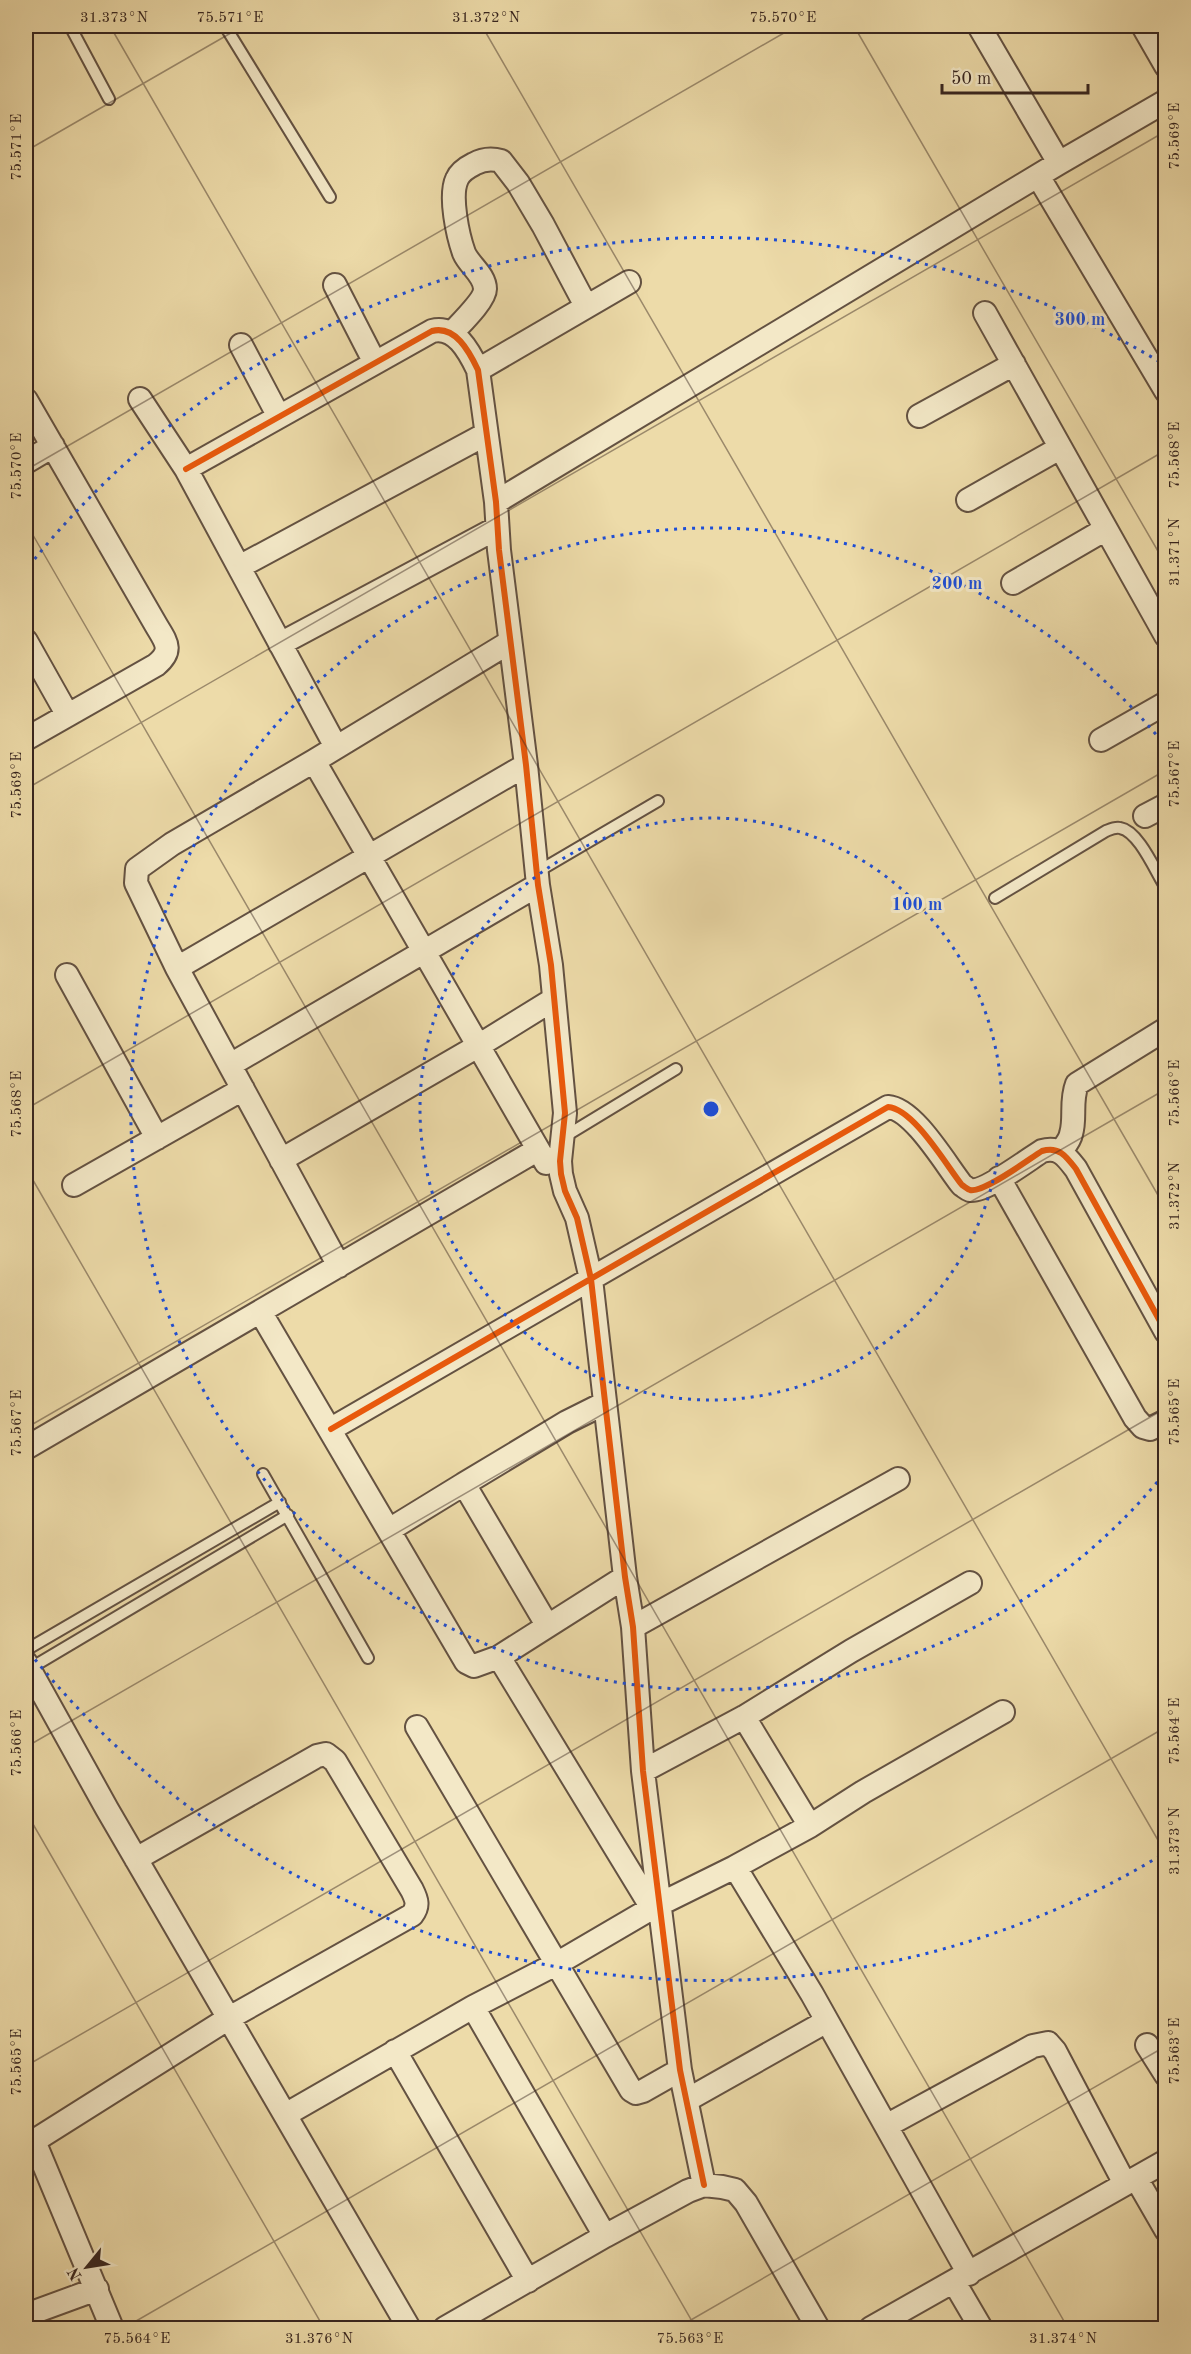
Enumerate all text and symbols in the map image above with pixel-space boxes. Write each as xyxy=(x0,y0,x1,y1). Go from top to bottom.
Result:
text: 31.373°N xyxy=(80,11,148,26)
text: 75.571°E xyxy=(197,11,263,26)
text: 31.372°N xyxy=(452,11,520,26)
text: 75.570°E xyxy=(750,11,816,26)
scale bar xyxy=(942,57,1088,95)
text: 50 m xyxy=(951,70,991,88)
text: 75.569°E xyxy=(1168,103,1183,169)
text: 75.571°E xyxy=(10,114,25,180)
text: 300 m xyxy=(1055,311,1105,329)
text: 75.568°E xyxy=(1168,422,1183,488)
text: 75.570°E xyxy=(10,433,25,499)
text: 31.371°N xyxy=(1168,518,1183,586)
text: 200 m xyxy=(932,575,982,593)
text: 75.567°E xyxy=(1168,741,1183,807)
text: 75.569°E xyxy=(10,752,25,818)
text: 100 m xyxy=(892,896,942,914)
text: 75.566°E xyxy=(1168,1060,1183,1126)
text: 75.568°E xyxy=(10,1071,25,1137)
centre of rings xyxy=(701,1099,721,1119)
text: 31.372°N xyxy=(1168,1162,1183,1230)
text: 75.565°E xyxy=(1168,1379,1183,1445)
text: 75.567°E xyxy=(10,1390,25,1456)
text: 75.564°E xyxy=(1168,1698,1183,1764)
text: 75.566°E xyxy=(10,1710,25,1776)
text: 31.373°N xyxy=(1168,1807,1183,1875)
text: 75.563°E xyxy=(1168,2018,1183,2084)
text: 75.565°E xyxy=(10,2029,25,2095)
north arrow xyxy=(57,2237,117,2297)
text: N xyxy=(65,2264,86,2283)
text: 75.564°E xyxy=(104,2332,170,2347)
text: 31.376°N xyxy=(285,2332,353,2347)
text: 75.563°E xyxy=(657,2332,723,2347)
text: 31.374°N xyxy=(1029,2332,1097,2347)

